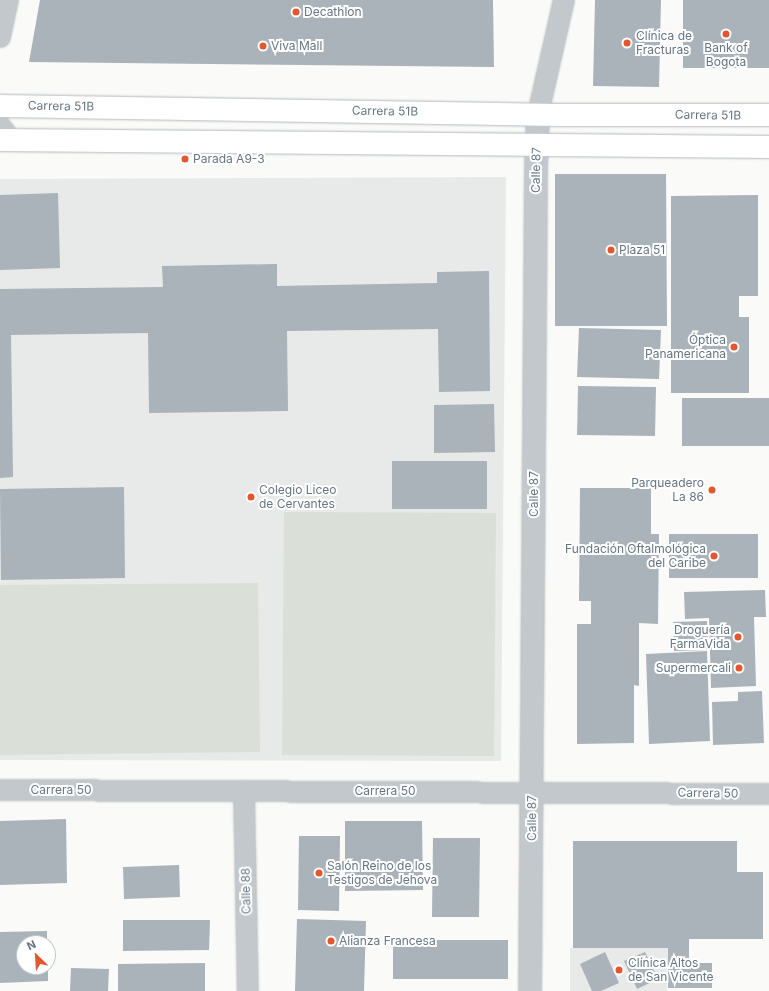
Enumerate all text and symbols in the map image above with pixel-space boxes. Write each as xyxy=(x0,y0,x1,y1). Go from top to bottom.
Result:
place label: Decathlon xyxy=(304,5,362,19)
marker: Decathlon xyxy=(291,7,301,17)
place label: Clínica de Fracturas xyxy=(636,29,692,57)
marker: Bank of Bogota xyxy=(721,29,731,39)
marker: Clínica de Fracturas xyxy=(621,37,633,49)
place label: Viva Mall xyxy=(271,39,322,53)
marker: Viva Mall xyxy=(258,41,268,51)
place label: Bank of Bogota xyxy=(704,41,748,69)
street label: Carrera 51B xyxy=(28,98,94,114)
street label: Carrera 51B xyxy=(352,103,418,119)
street label: Carrera 51B xyxy=(675,107,741,123)
street label: Calle 87 xyxy=(528,147,544,193)
place label: Parada A9-3 xyxy=(193,152,265,166)
marker: Parada A9-3 xyxy=(180,154,190,164)
place label: Plaza 51 xyxy=(619,243,665,257)
marker: Plaza 51 xyxy=(606,245,616,255)
place label: Óptica Panamericana xyxy=(645,333,726,361)
marker: Óptica Panamericana xyxy=(729,342,739,352)
street label: Calle 87 xyxy=(527,471,541,517)
place label: Parqueadero La 86 xyxy=(631,476,704,504)
place label: Colegio Liceo de Cervantes xyxy=(259,483,336,511)
marker: Parqueadero La 86 xyxy=(707,485,717,495)
marker: Colegio Liceo de Cervantes xyxy=(246,492,256,502)
place label: Fundación Oftalmológica del Caribe xyxy=(565,542,706,570)
marker: Fundación Oftalmológica del Caribe xyxy=(709,551,719,561)
place label: Droguería FarmaVida xyxy=(670,623,730,651)
marker: Droguería FarmaVida xyxy=(733,632,743,642)
place label: Supermercali xyxy=(656,661,731,675)
marker: Supermercali xyxy=(734,663,744,673)
street label: Carrera 50 xyxy=(30,783,92,797)
street label: Carrera 50 xyxy=(354,784,416,798)
street label: Carrera 50 xyxy=(677,785,739,801)
street label: Calle 87 xyxy=(525,795,539,841)
place label: Salón Reino de los Testigos de Jehova xyxy=(327,859,437,887)
street label: Calle 88 xyxy=(238,868,254,914)
marker: Salón Reino de los Testigos de Jehova xyxy=(314,868,324,878)
place label: Alianza Francesa xyxy=(339,934,436,948)
north arrow xyxy=(16,935,56,975)
marker: Alianza Francesa xyxy=(326,936,336,946)
text: N xyxy=(25,937,38,953)
place label: Clínica Altos de San Vicente xyxy=(628,956,714,984)
marker: Clínica Altos de San Vicente xyxy=(613,964,625,976)

